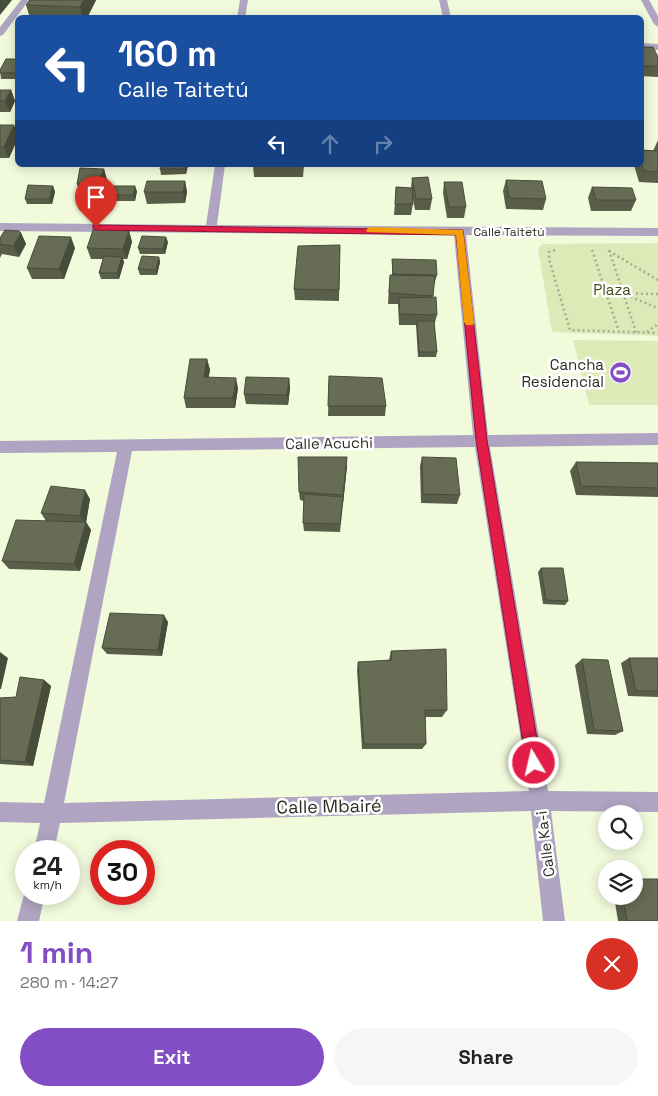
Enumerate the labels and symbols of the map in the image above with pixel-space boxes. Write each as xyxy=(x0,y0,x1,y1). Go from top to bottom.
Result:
pin xyxy=(75,176,117,227)
street label: Calle Taitetú xyxy=(473,224,545,240)
park label: Plaza xyxy=(593,280,631,299)
place label: Cancha Residencial xyxy=(521,355,604,391)
sports icon: Cancha Residencial xyxy=(608,361,632,385)
street label: Calle Acuchi xyxy=(285,433,373,453)
position arrow xyxy=(507,736,559,788)
street label: Calle Mbairé xyxy=(276,794,382,818)
street label: Calle Ka-i xyxy=(532,810,558,878)
speed limit sign: 30 xyxy=(90,840,155,905)

